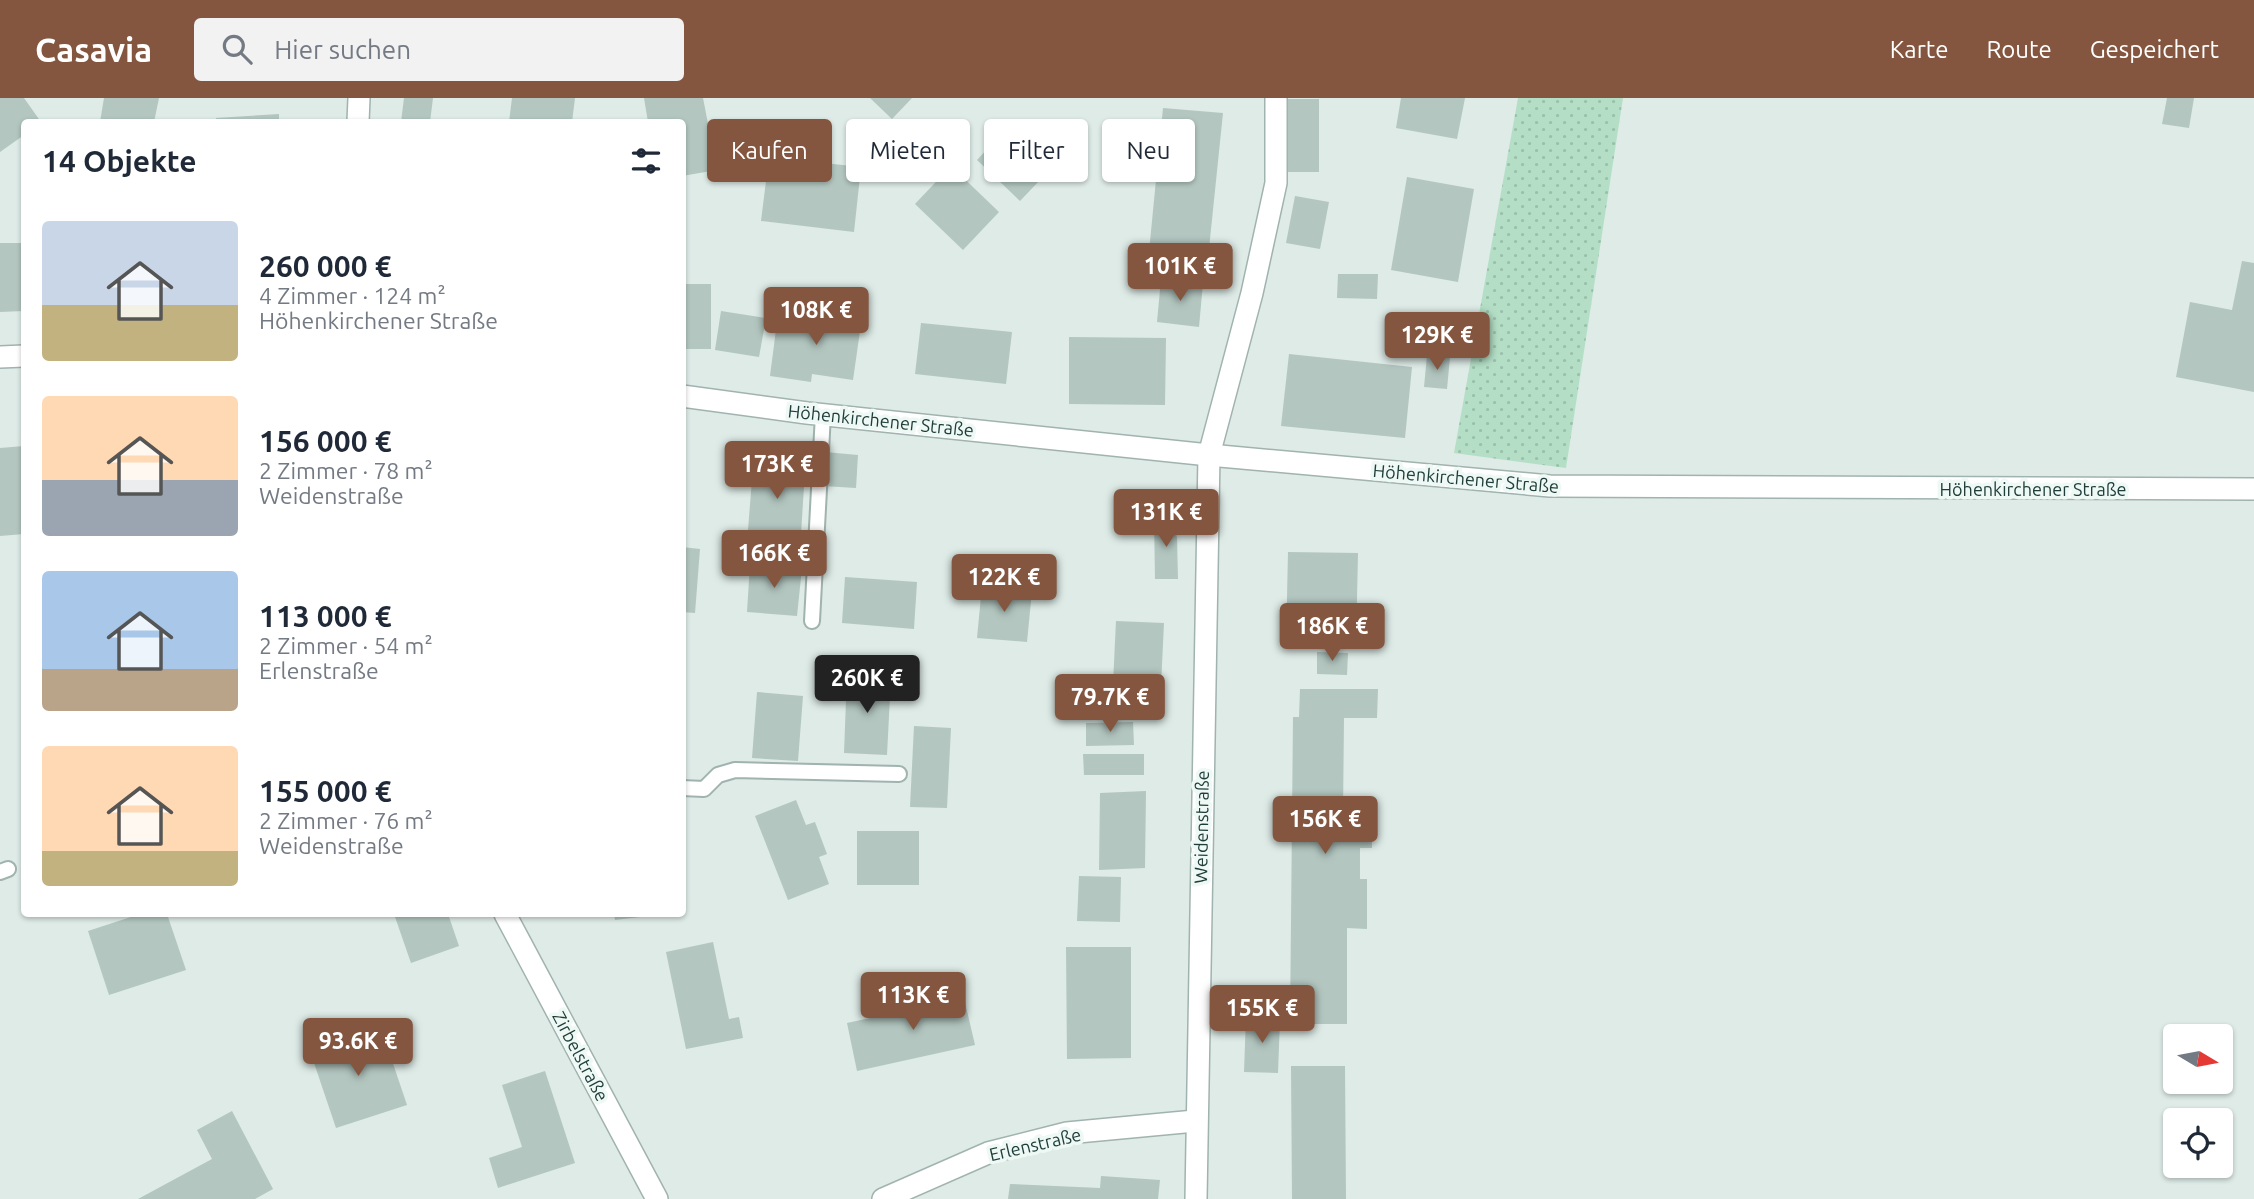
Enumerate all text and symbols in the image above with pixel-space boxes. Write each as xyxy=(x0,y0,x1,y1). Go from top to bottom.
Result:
search box xyxy=(194,18,684,81)
icon: search xyxy=(218,30,256,68)
text: Casavia xyxy=(35,31,152,68)
text: Hier suchen xyxy=(274,35,411,64)
text: Karte xyxy=(1890,36,1948,63)
text: Route xyxy=(1986,36,2052,63)
text: Gespeichert xyxy=(2090,36,2219,63)
chip: Kaufen xyxy=(707,119,832,182)
chip: Mieten xyxy=(846,119,970,182)
chip: Filter xyxy=(984,119,1088,182)
chip: Neu xyxy=(1102,119,1195,182)
icon: filters xyxy=(627,142,665,180)
text: 14 Objekte xyxy=(42,144,197,178)
pin: 101K € xyxy=(1123,244,1237,303)
icon: home xyxy=(98,249,182,333)
text: 260 000 € xyxy=(259,249,392,283)
text: 101K € xyxy=(1144,253,1216,278)
text: 4 Zimmer · 124 m² xyxy=(259,283,446,308)
pin: 108K € xyxy=(759,288,873,347)
text: 108K € xyxy=(780,297,852,322)
text: Höhenkirchener Straße xyxy=(259,308,498,333)
pin: 129K € xyxy=(1380,313,1494,372)
text: 129K € xyxy=(1401,322,1473,347)
street label: Höhenkirchener Straße xyxy=(787,400,975,440)
icon: home xyxy=(98,424,182,508)
text: 156 000 € xyxy=(259,424,392,458)
pin: 173K € xyxy=(720,442,834,501)
text: 173K € xyxy=(741,451,813,476)
text: 2 Zimmer · 78 m² xyxy=(259,458,433,483)
street label: Höhenkirchener Straße xyxy=(1372,460,1560,496)
street label: Höhenkirchener Straße xyxy=(1940,479,2126,499)
text: Weidenstraße xyxy=(259,483,404,508)
pin: 131K € xyxy=(1109,490,1223,549)
text: 131K € xyxy=(1130,499,1202,524)
pin: 166K € xyxy=(717,531,831,590)
text: 166K € xyxy=(738,540,810,565)
pin: 122K € xyxy=(947,554,1061,614)
text: 122K € xyxy=(968,564,1040,589)
icon: home xyxy=(98,599,182,683)
text: 113 000 € xyxy=(259,599,392,633)
pin: 186K € xyxy=(1275,603,1389,663)
text: 186K € xyxy=(1296,613,1368,638)
text: 2 Zimmer · 54 m² xyxy=(259,633,433,658)
pin: 260K € xyxy=(810,656,924,715)
text: Erlenstraße xyxy=(259,658,379,683)
text: 260K € xyxy=(831,665,903,690)
pin: 79.7K € xyxy=(1045,674,1175,734)
text: 79.7K € xyxy=(1071,684,1149,709)
street label: Weidenstraße xyxy=(1190,770,1212,884)
icon: home xyxy=(98,774,182,858)
text: 155 000 € xyxy=(259,774,392,808)
pin: 156K € xyxy=(1268,796,1382,856)
text: 156K € xyxy=(1289,806,1361,831)
text: 2 Zimmer · 76 m² xyxy=(259,808,433,833)
text: Weidenstraße xyxy=(259,833,404,858)
pin: 113K € xyxy=(856,972,970,1032)
text: 113K € xyxy=(877,982,949,1007)
pin: 155K € xyxy=(1205,986,1319,1045)
text: 155K € xyxy=(1226,995,1298,1020)
street label: Zirbelstraße xyxy=(549,1008,613,1104)
pin: 93.6K € xyxy=(293,1018,423,1078)
north arrow xyxy=(2163,1024,2233,1094)
map controls xyxy=(2163,1024,2233,1178)
text: 93.6K € xyxy=(319,1028,397,1053)
button: locate xyxy=(2163,1108,2233,1178)
street label: Erlenstraße xyxy=(987,1124,1083,1164)

